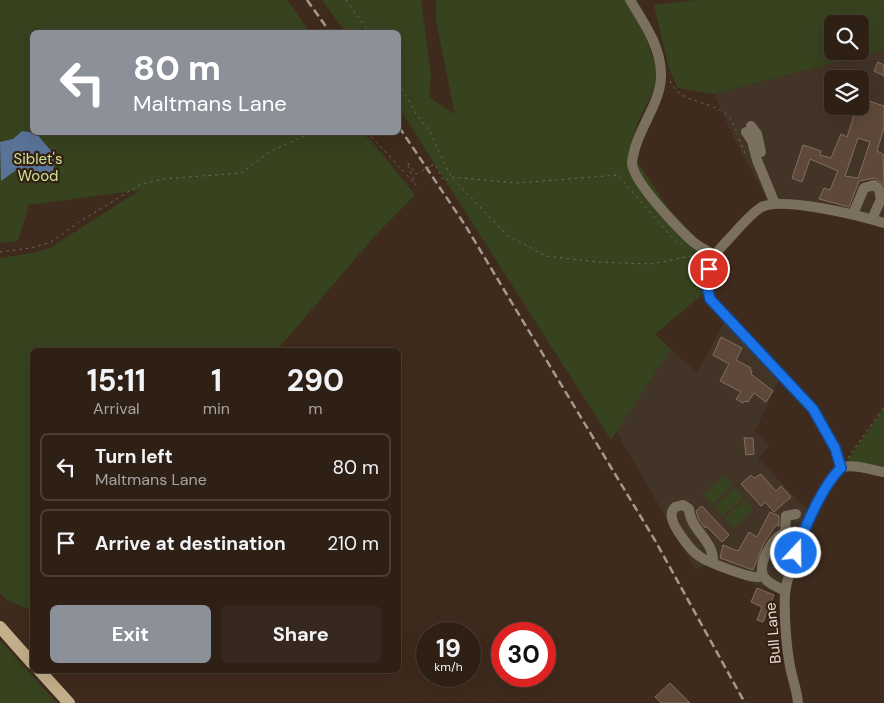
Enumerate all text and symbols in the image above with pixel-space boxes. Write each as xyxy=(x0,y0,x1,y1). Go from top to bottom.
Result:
map controls xyxy=(824,15,869,115)
button: search xyxy=(824,15,869,60)
text: 80 m xyxy=(133,45,221,91)
icon: left xyxy=(50,50,115,115)
button: layers xyxy=(824,70,869,115)
text: Maltmans Lane xyxy=(133,89,287,118)
park label: Siblet's Wood xyxy=(13,149,63,186)
pin xyxy=(688,248,730,290)
icon: arrive xyxy=(695,255,723,283)
text: 15:11 xyxy=(87,361,146,400)
text: 1 xyxy=(211,361,222,400)
text: 290 xyxy=(287,361,344,400)
text: Arrival xyxy=(93,398,140,419)
text: min xyxy=(203,398,230,419)
text: m xyxy=(308,398,323,419)
text: Turn left xyxy=(95,444,173,469)
icon: left xyxy=(52,453,80,481)
text: 80 m xyxy=(332,455,379,480)
text: Maltmans Lane xyxy=(95,469,207,490)
position arrow xyxy=(769,526,821,578)
icon: arrive xyxy=(52,529,80,557)
text: Arrive at destination xyxy=(95,531,286,556)
text: 210 m xyxy=(327,531,379,556)
street label: Bull Lane xyxy=(760,601,786,665)
button: Exit xyxy=(50,605,211,663)
button: Share xyxy=(221,605,381,663)
speed limit sign: 30 xyxy=(491,622,556,687)
text: 19 xyxy=(436,632,461,665)
text: km/h xyxy=(434,659,463,675)

